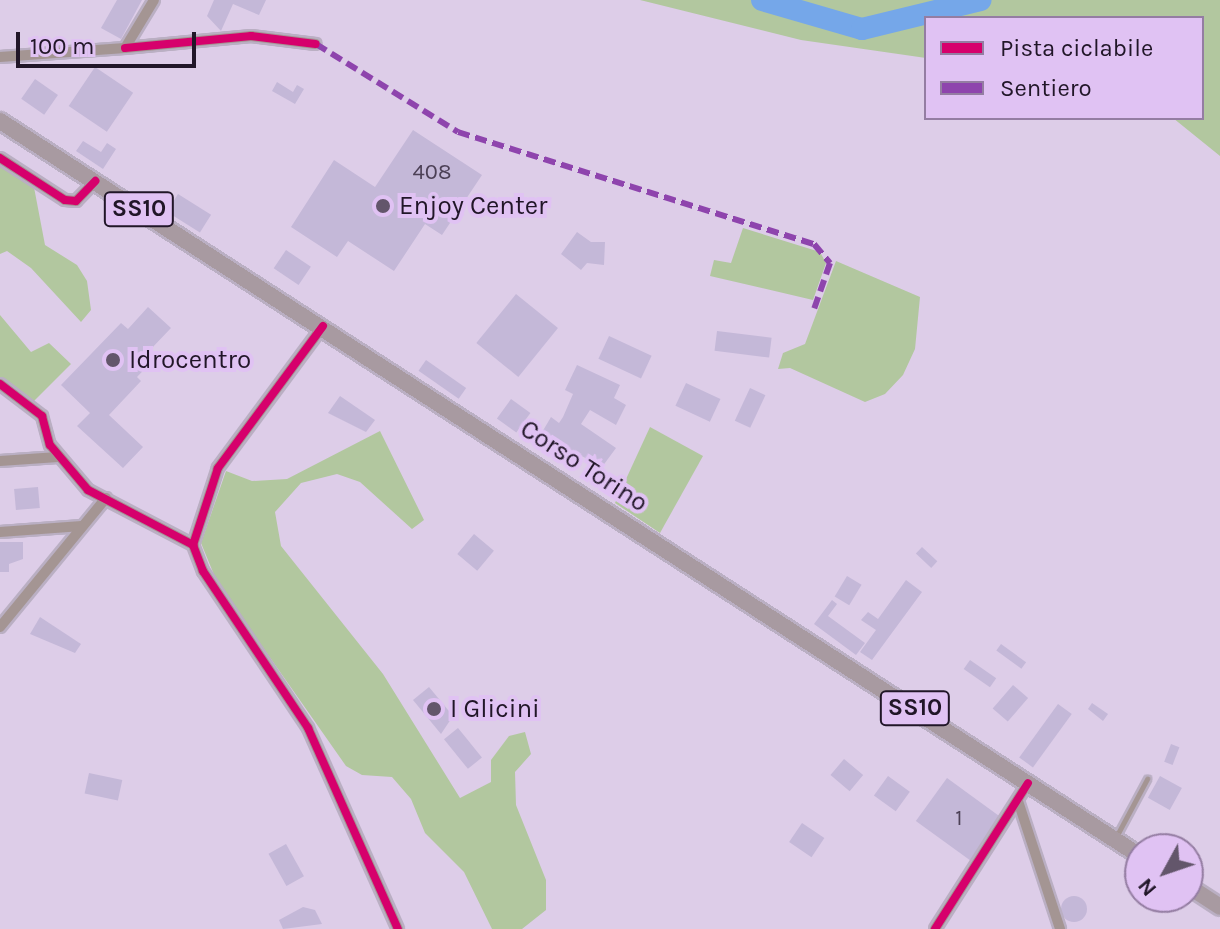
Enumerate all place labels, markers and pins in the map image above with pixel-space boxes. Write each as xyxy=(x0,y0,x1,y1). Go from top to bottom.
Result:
place label: Enjoy Center xyxy=(399,190,547,222)
marker: Enjoy Center xyxy=(374,197,392,215)
place label: Idrocentro xyxy=(129,344,251,376)
marker: Idrocentro xyxy=(104,351,122,369)
place label: I Glicini xyxy=(450,693,540,725)
marker: I Glicini xyxy=(425,700,443,718)

